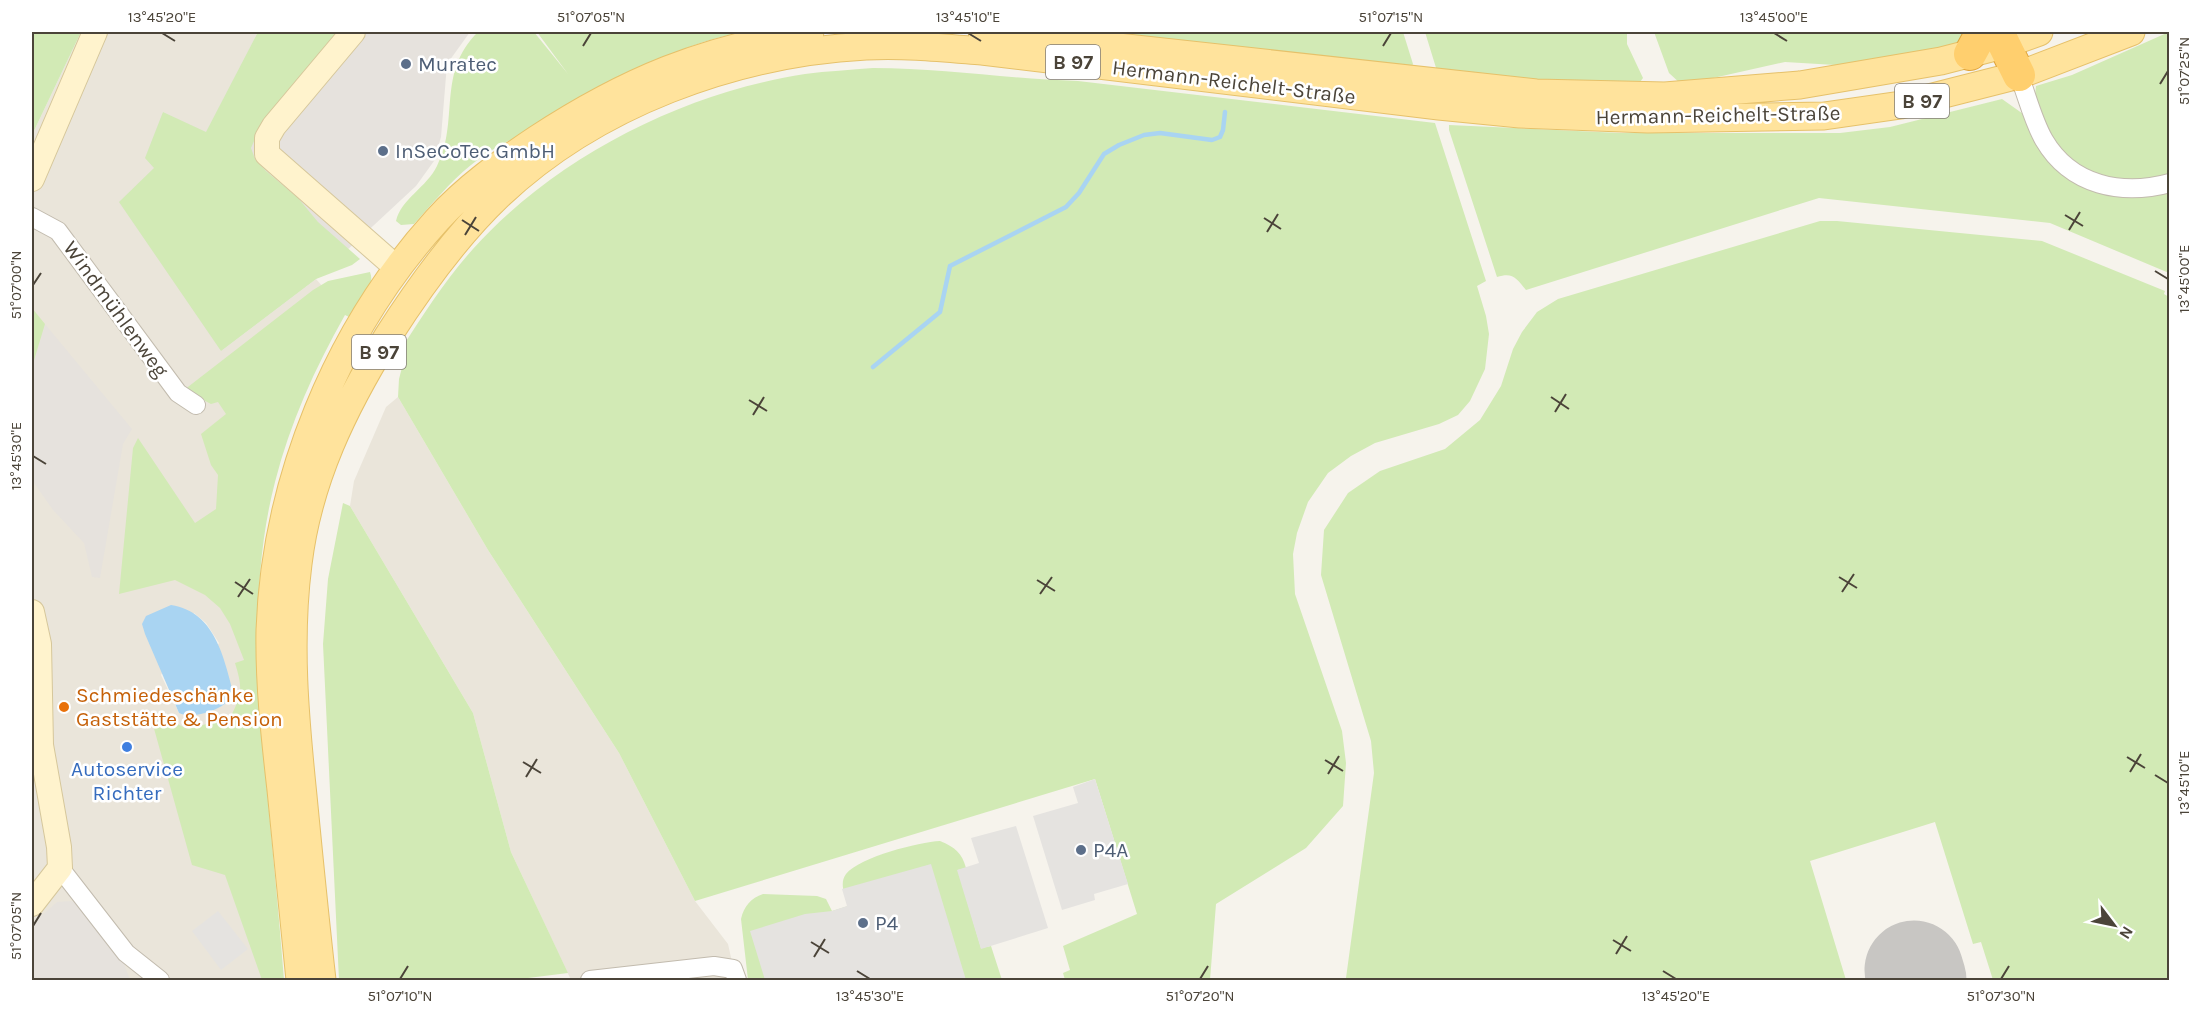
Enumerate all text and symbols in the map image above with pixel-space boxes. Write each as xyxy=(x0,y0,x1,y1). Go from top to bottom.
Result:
text: 13°45'20"E xyxy=(128,8,196,26)
text: 51°07'05"N xyxy=(557,8,625,26)
text: 13°45'10"E xyxy=(936,8,1000,26)
text: 51°07'15"N xyxy=(1359,8,1423,26)
text: 13°45'00"E xyxy=(1740,8,1808,26)
text: 51°07'25"N xyxy=(2175,37,2193,105)
road number: B 97 xyxy=(1046,45,1100,79)
place label: Muratec xyxy=(418,52,497,76)
street label: Hermann-Reichelt-Straße xyxy=(1111,55,1357,109)
marker: Muratec xyxy=(399,57,413,71)
road number: B 97 xyxy=(1895,84,1949,118)
street label: Hermann-Reichelt-Straße xyxy=(1595,101,1841,129)
place label: InSeCoTec GmbH xyxy=(395,139,555,163)
marker: InSeCoTec GmbH xyxy=(376,144,390,158)
street label: Windmühlenweg xyxy=(59,236,174,382)
text: 13°45'00"E xyxy=(2175,245,2193,313)
text: 51°07'00"N xyxy=(7,250,25,320)
road number: B 97 xyxy=(352,335,406,369)
text: 13°45'30"E xyxy=(7,422,25,490)
place label: Schmiedeschänke Gaststätte & Pension xyxy=(76,683,283,731)
marker: Schmiedeschänke Gaststätte & Pension xyxy=(57,700,71,714)
marker: Autoservice Richter xyxy=(120,740,134,754)
text: 13°45'10"E xyxy=(2175,751,2193,815)
place label: Autoservice Richter xyxy=(71,757,183,805)
place label: P4A xyxy=(1093,838,1128,862)
marker: P4A xyxy=(1074,843,1088,857)
text: 51°07'05"N xyxy=(7,892,25,960)
north arrow xyxy=(2084,895,2144,955)
place label: P4 xyxy=(875,911,899,935)
marker: P4 xyxy=(856,916,870,930)
text: N xyxy=(2115,923,2137,943)
text: 51°07'10"N xyxy=(367,987,433,1005)
text: 13°45'30"E xyxy=(836,987,904,1005)
text: 51°07'20"N xyxy=(1166,987,1234,1005)
text: 13°45'20"E xyxy=(1642,987,1710,1005)
text: 51°07'30"N xyxy=(1966,987,2036,1005)

